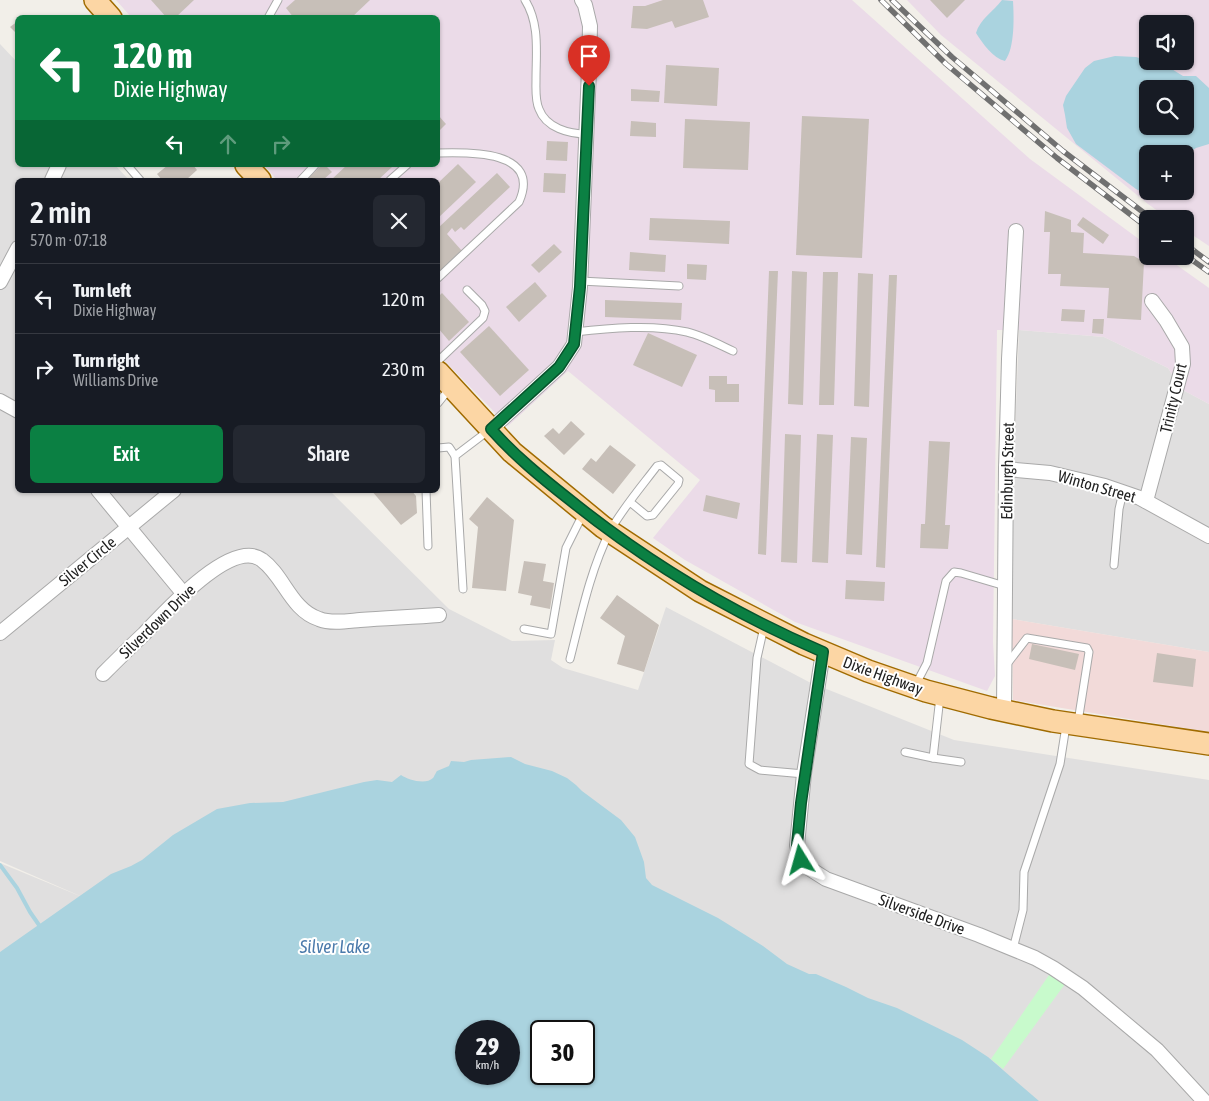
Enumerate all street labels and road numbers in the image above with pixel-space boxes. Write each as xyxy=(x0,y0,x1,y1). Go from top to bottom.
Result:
street label: Trinity Court xyxy=(1156,361,1191,435)
street label: Edinburgh Street xyxy=(997,422,1018,520)
street label: Winton Street xyxy=(1056,466,1138,506)
street label: Silver Circle xyxy=(55,533,119,589)
street label: Silverdown Drive xyxy=(115,580,199,662)
street label: Dixie Highway xyxy=(840,652,926,699)
street label: Silverside Drive xyxy=(876,890,968,938)

